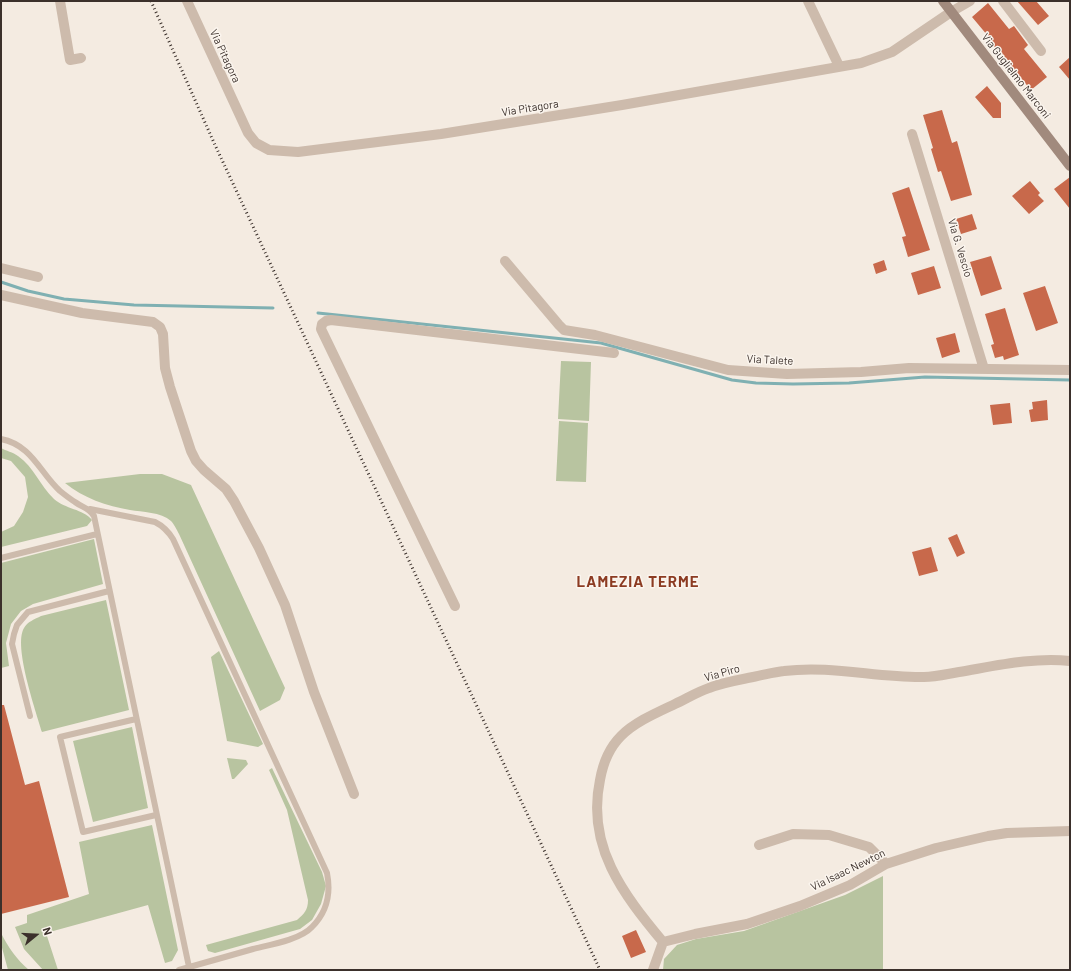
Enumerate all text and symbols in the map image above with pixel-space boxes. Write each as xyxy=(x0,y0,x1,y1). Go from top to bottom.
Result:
street label: Via Pitagora xyxy=(207,27,243,85)
street label: Via Guglielmo Marconi xyxy=(979,31,1053,121)
street label: Via Pitagora xyxy=(501,97,559,119)
street label: Via G. Vescio xyxy=(945,217,975,279)
street label: Via Talete xyxy=(746,352,794,368)
district label: LAMEZIA TERME xyxy=(577,573,699,591)
street label: Via Piro xyxy=(703,662,741,684)
street label: Via Isaac Newton xyxy=(809,846,887,894)
north arrow xyxy=(16,915,56,955)
text: N xyxy=(41,926,55,937)

